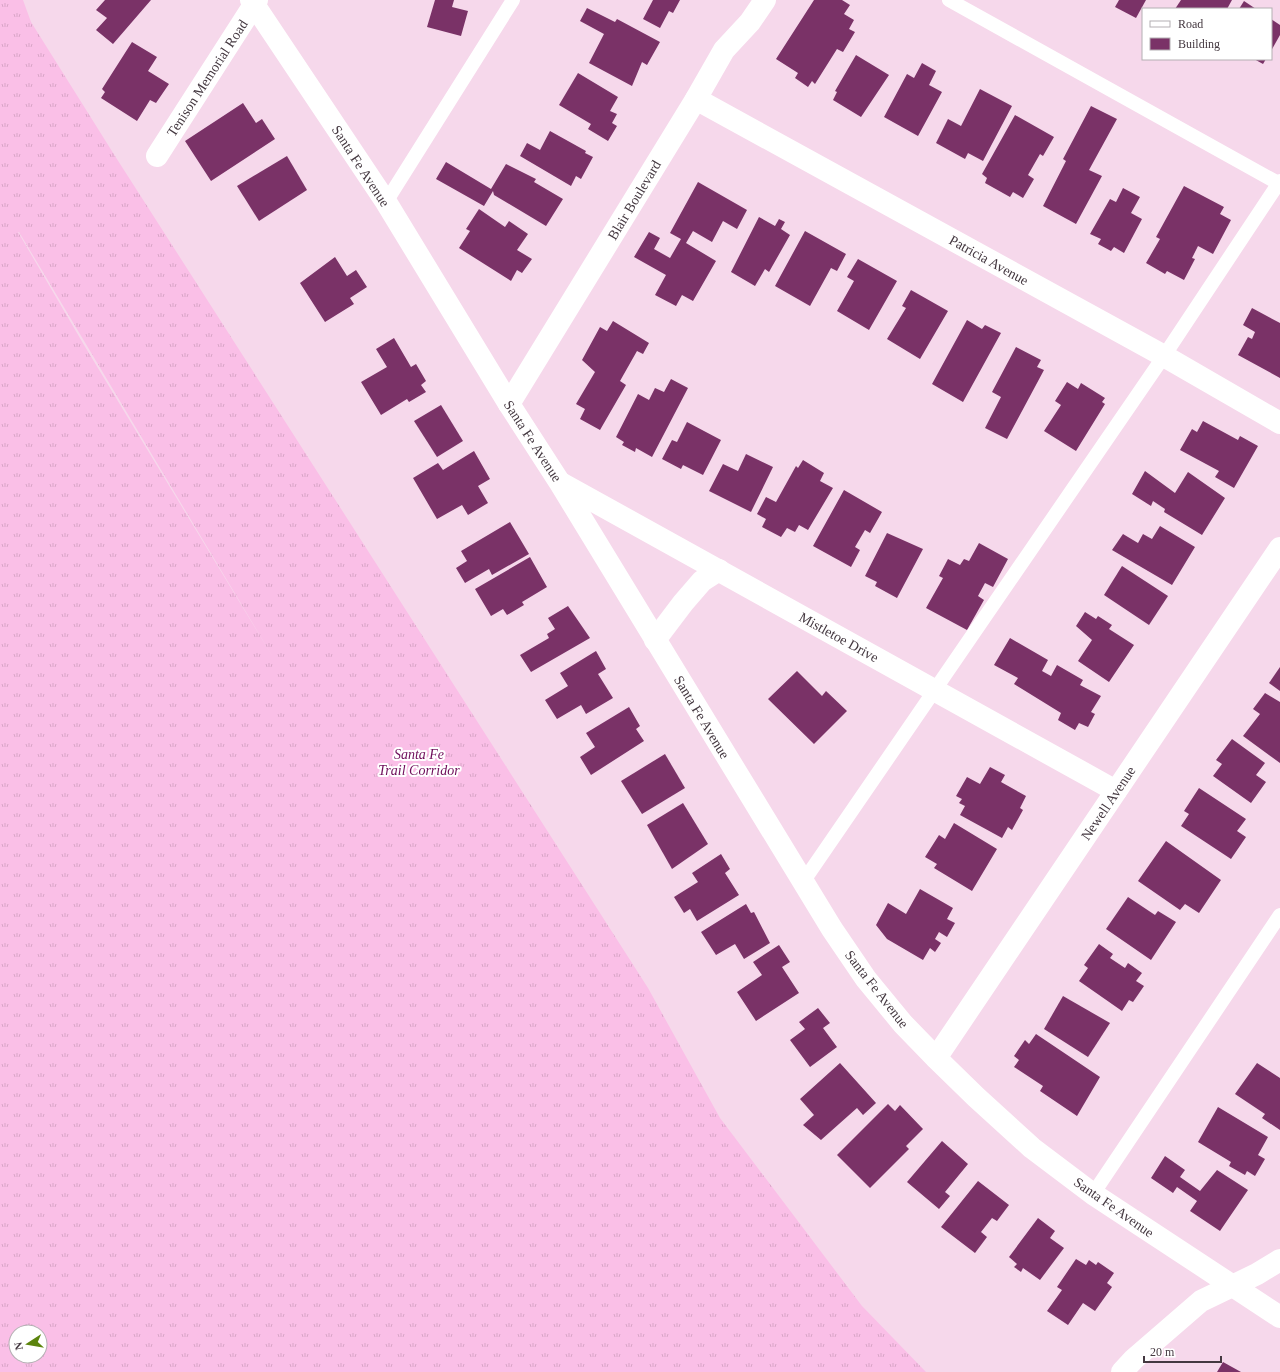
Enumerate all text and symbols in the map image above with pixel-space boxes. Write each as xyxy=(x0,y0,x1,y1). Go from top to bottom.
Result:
legend xyxy=(1142,8,1272,60)
street label: Tenison Memorial Road xyxy=(164,17,251,139)
text: Road xyxy=(1178,17,1203,31)
text: Building xyxy=(1178,37,1220,51)
street label: Santa Fe Avenue xyxy=(329,123,392,210)
street label: Blair Boulevard xyxy=(605,158,664,243)
street label: Patricia Avenue xyxy=(947,233,1031,288)
street label: Santa Fe Avenue xyxy=(501,398,564,485)
street label: Mistletoe Drive xyxy=(797,609,881,665)
street label: Santa Fe Avenue xyxy=(671,673,732,761)
park label: Santa Fe Trail Corridor xyxy=(378,747,460,778)
street label: Newell Avenue xyxy=(1078,764,1139,843)
street label: Santa Fe Avenue xyxy=(842,948,911,1031)
street label: Santa Fe Avenue xyxy=(1071,1174,1156,1240)
north arrow xyxy=(8,1324,48,1364)
scale bar xyxy=(1144,1338,1221,1364)
text: N xyxy=(12,1341,25,1351)
text: 20 m xyxy=(1150,1345,1175,1359)

